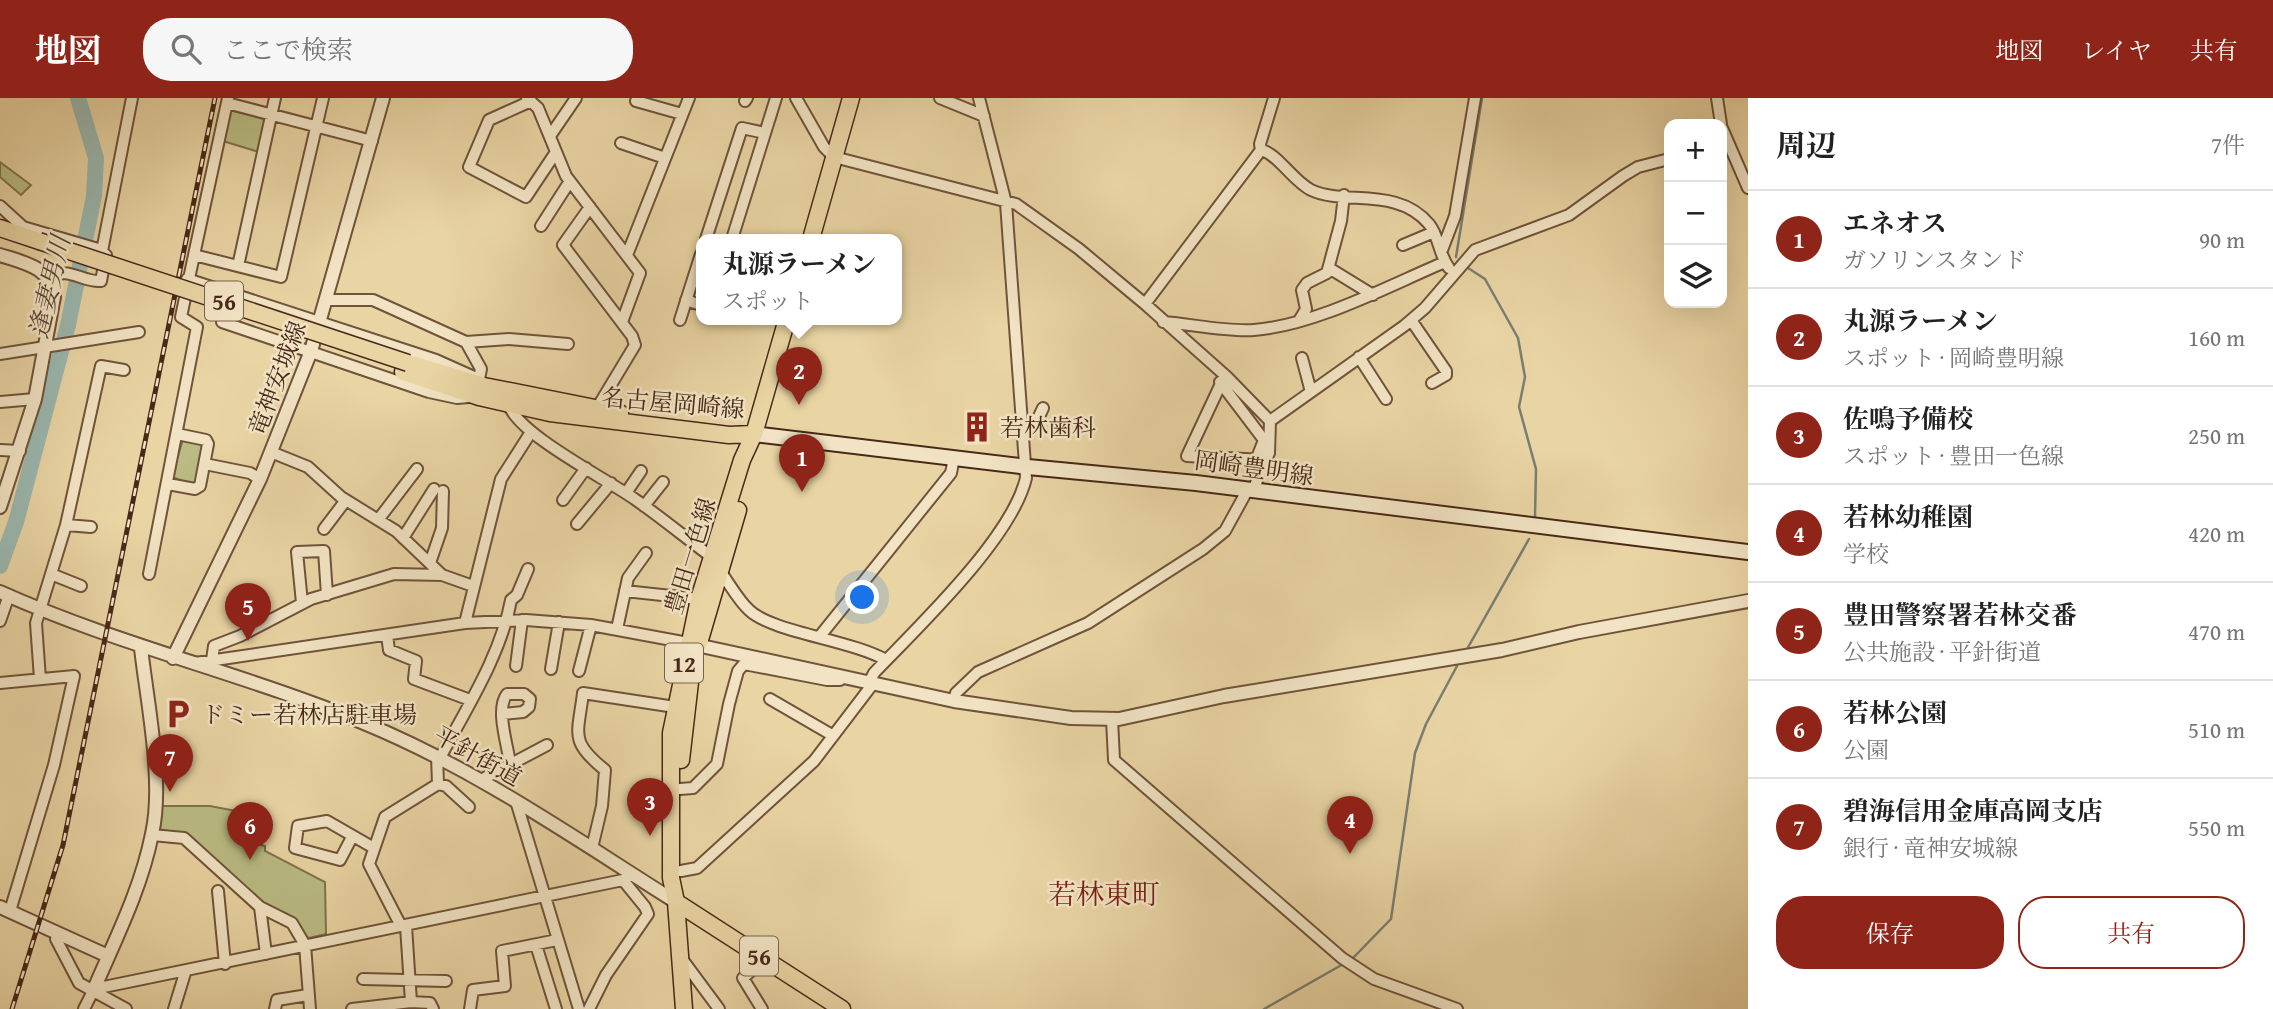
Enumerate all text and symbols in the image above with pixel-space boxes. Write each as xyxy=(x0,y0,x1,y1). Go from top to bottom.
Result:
search box xyxy=(143,18,633,81)
text: 地図 xyxy=(35,26,101,74)
icon: search xyxy=(167,30,205,68)
text: ここで検索 xyxy=(223,30,353,69)
text: 地図 xyxy=(1995,33,2043,68)
text: レイヤ xyxy=(2081,33,2152,68)
text: 共有 xyxy=(2190,33,2238,68)
map controls xyxy=(1664,119,1727,308)
button: + xyxy=(1664,119,1727,182)
text: 周辺 xyxy=(1776,123,1836,167)
text: 7件 xyxy=(2211,128,2245,161)
button: − xyxy=(1664,182,1727,245)
text: エネオス xyxy=(1843,203,1947,242)
text: 1 xyxy=(1793,223,1805,256)
text: 90 m xyxy=(2199,223,2245,256)
water label: 逢妻男川 xyxy=(18,229,80,342)
popup xyxy=(696,234,902,325)
text: ガソリンスタンド xyxy=(1843,243,2026,276)
text: 丸源ラーメン xyxy=(722,244,876,283)
button: layers xyxy=(1664,245,1727,308)
road number: 56 xyxy=(205,282,243,320)
text: スポット xyxy=(722,284,814,317)
text: 丸源ラーメン xyxy=(1843,301,1998,340)
street label: 竜神安城線 xyxy=(239,316,315,440)
text: 2 xyxy=(1793,321,1805,354)
text: 160 m xyxy=(2188,321,2245,354)
text: スポット · 岡崎豊明線 xyxy=(1843,341,2064,374)
pin: 2 xyxy=(776,347,822,405)
street label: 名古屋岡崎線 xyxy=(600,379,746,427)
text: 佐鳴予備校 xyxy=(1843,399,1973,438)
building icon: 若林歯科 xyxy=(960,410,994,444)
place label: 若林歯科 xyxy=(1000,410,1096,445)
text: 3 xyxy=(1793,419,1805,452)
text: 250 m xyxy=(2188,419,2245,452)
pin: 1 xyxy=(779,434,825,492)
text: スポット · 豊田一色線 xyxy=(1843,439,2064,472)
street label: 岡崎豊明線 xyxy=(1192,442,1316,494)
street label: 豊田一色線 xyxy=(656,494,724,618)
text: 若林幼稚園 xyxy=(1843,497,1973,536)
text: 4 xyxy=(1793,517,1805,550)
text: 420 m xyxy=(2188,517,2245,550)
text: 学校 xyxy=(1843,537,1889,570)
your location xyxy=(845,580,879,614)
pin: 5 xyxy=(225,583,271,641)
text: 豊田警察署若林交番 xyxy=(1843,595,2077,634)
text: 5 xyxy=(1793,615,1805,648)
text: 470 m xyxy=(2188,615,2245,648)
text: 公共施設 · 平針街道 xyxy=(1843,635,2041,668)
road number: 12 xyxy=(665,643,703,682)
text: 若林公園 xyxy=(1843,693,1947,732)
parking icon: ドミー若林店駐車場 xyxy=(161,697,195,731)
place label: ドミー若林店駐車場 xyxy=(201,697,417,732)
text: 6 xyxy=(1793,713,1805,746)
text: 510 m xyxy=(2188,713,2245,746)
street label: 平針街道 xyxy=(428,717,528,795)
text: 公園 xyxy=(1843,733,1889,766)
pin: 7 xyxy=(147,734,193,792)
pin: 3 xyxy=(627,778,673,836)
text: 碧海信用金庫高岡支店 xyxy=(1843,791,2103,830)
pin: 4 xyxy=(1327,796,1373,854)
pin: 6 xyxy=(227,802,273,860)
text: 7 xyxy=(1793,811,1805,844)
text: 550 m xyxy=(2188,811,2245,844)
text: 銀行 · 竜神安城線 xyxy=(1843,831,2018,864)
district label: 若林東町 xyxy=(1048,873,1160,914)
button: 保存 xyxy=(1776,896,2004,969)
button: 共有 xyxy=(2018,896,2245,969)
road number: 56 xyxy=(740,936,778,976)

